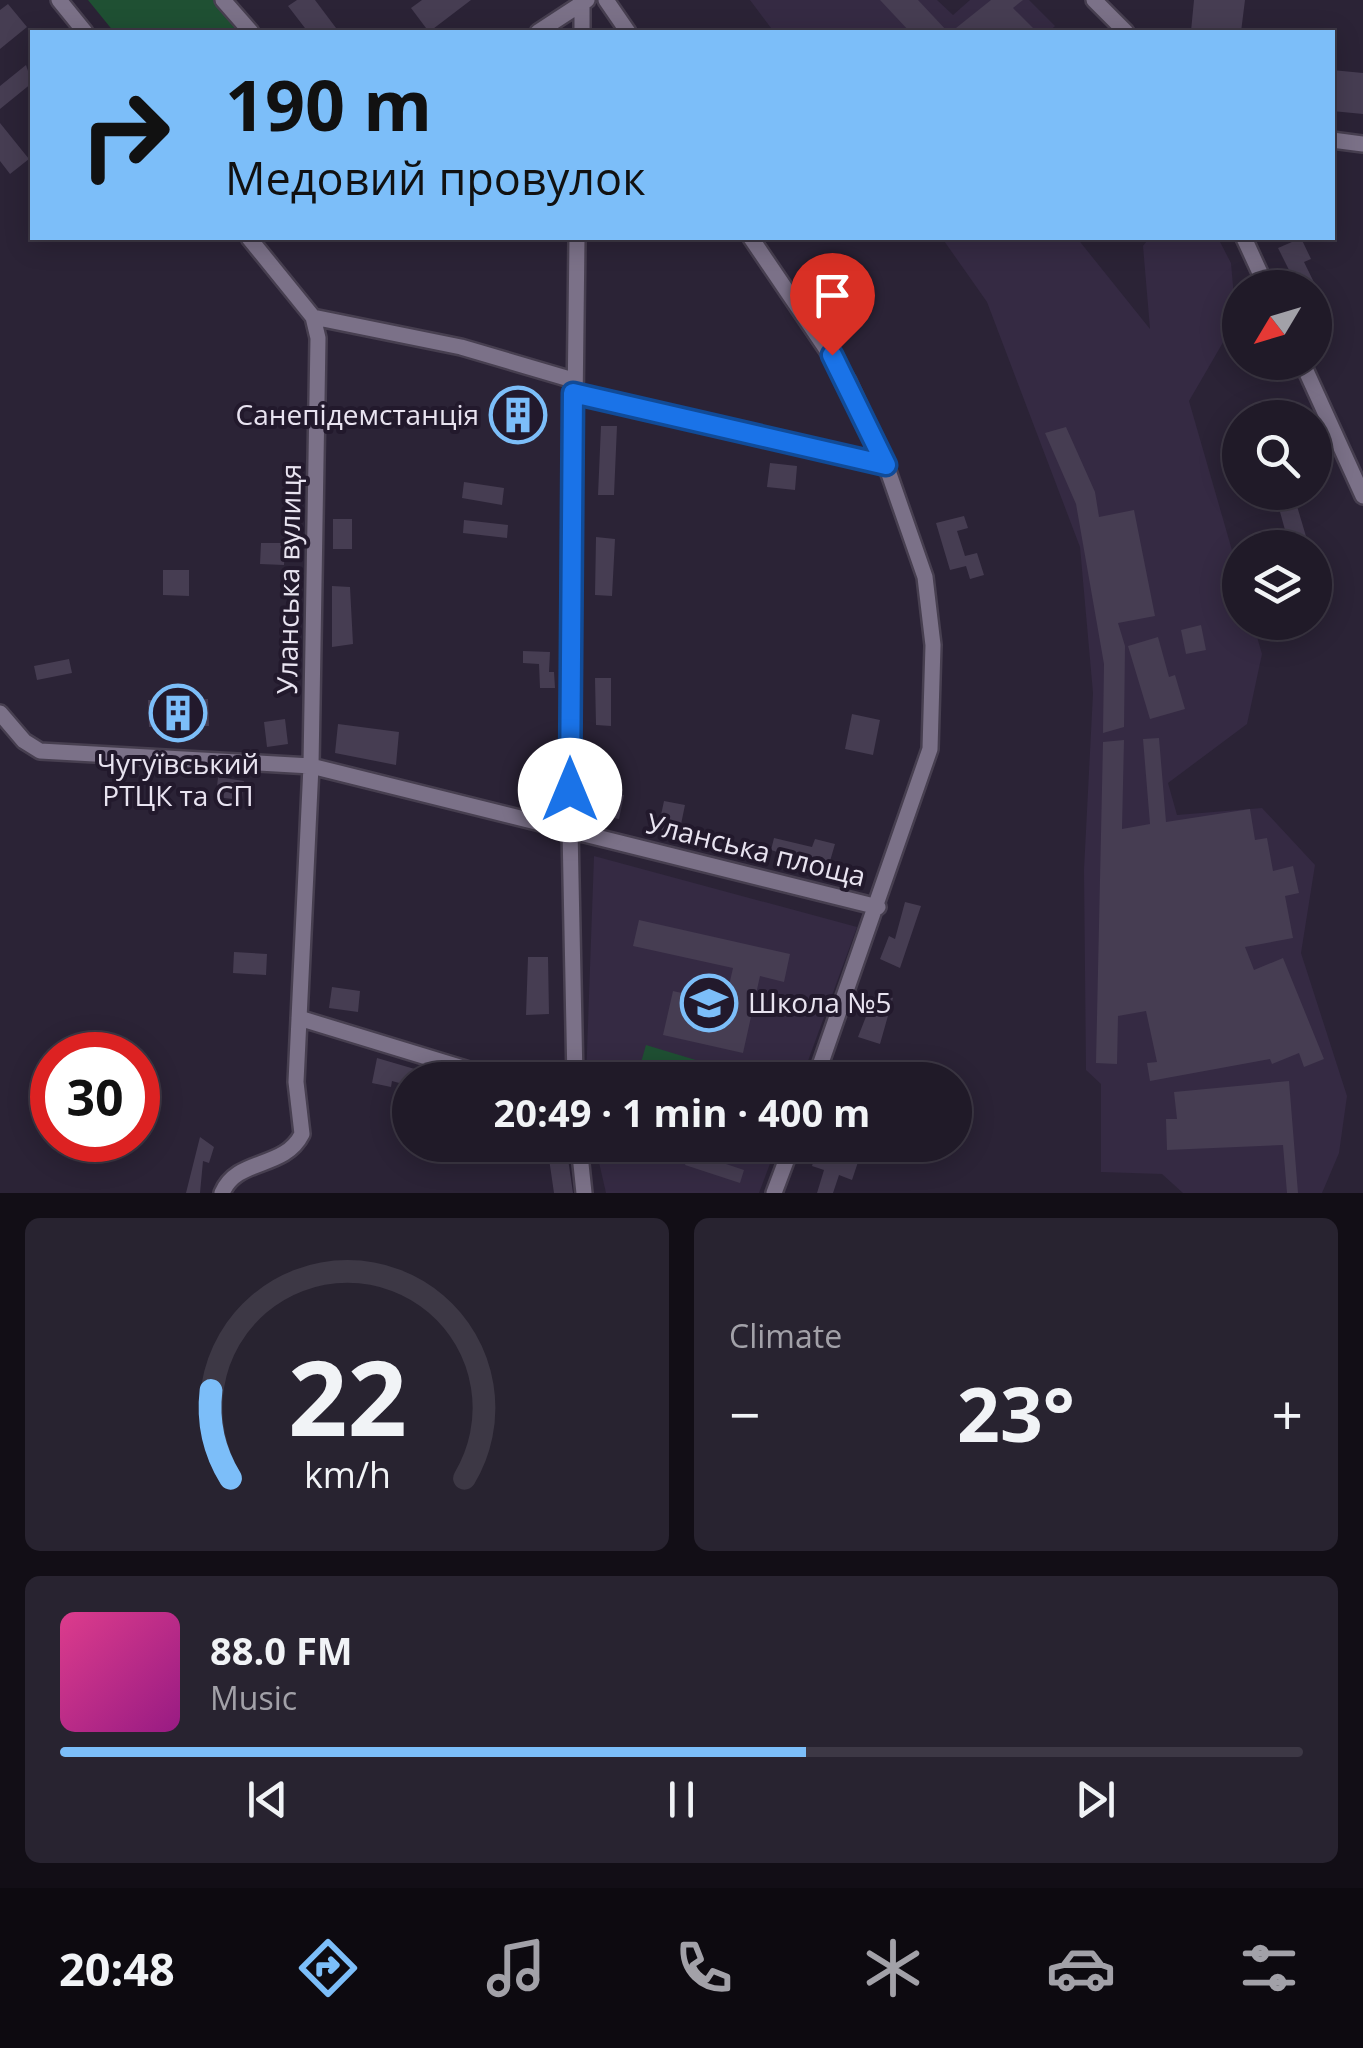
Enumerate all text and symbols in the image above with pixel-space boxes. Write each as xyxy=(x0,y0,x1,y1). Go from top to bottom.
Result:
text: 190 m xyxy=(225,56,432,152)
icon: right xyxy=(60,70,190,200)
text: Медовий провулок xyxy=(225,147,645,208)
pin xyxy=(790,253,875,356)
icon: arrive xyxy=(805,268,860,323)
north arrow xyxy=(1222,270,1332,380)
map controls xyxy=(1222,270,1332,640)
building icon: Санепідемстанція xyxy=(488,385,548,445)
place label: Санепідемстанція xyxy=(236,395,479,433)
button: search xyxy=(1222,400,1332,510)
street label: Уланська вулиця xyxy=(267,463,309,695)
button: layers xyxy=(1222,530,1332,640)
building icon: Чугуївський РТЦК та СП xyxy=(148,683,208,743)
position arrow xyxy=(518,738,622,842)
place label: Чугуївський РТЦК та СП xyxy=(97,744,259,814)
street label: Уланська площа xyxy=(643,803,870,895)
school or university icon: Школа №5 xyxy=(679,973,739,1033)
place label: Школа №5 xyxy=(748,983,892,1021)
speed limit sign: 30 xyxy=(30,1032,160,1162)
text: 20:49 · 1 min · 400 m xyxy=(494,1086,870,1138)
text: Climate xyxy=(729,1314,842,1357)
text: 22 xyxy=(288,1325,406,1466)
text: 23° xyxy=(957,1362,1075,1464)
text: − xyxy=(729,1376,760,1451)
text: + xyxy=(1272,1376,1303,1451)
text: km/h xyxy=(304,1450,390,1498)
text: 88.0 FM xyxy=(210,1624,353,1676)
text: Music xyxy=(210,1676,297,1719)
icon: previous xyxy=(240,1772,295,1827)
icon: pause xyxy=(654,1772,709,1827)
icon: next xyxy=(1068,1772,1123,1827)
icon: directions xyxy=(293,1933,363,2003)
icon: music xyxy=(481,1933,551,2003)
icon: phone xyxy=(669,1933,739,2003)
icon: climate xyxy=(858,1933,928,2003)
icon: car xyxy=(1046,1933,1116,2003)
icon: filters xyxy=(1234,1933,1304,2003)
text: 20:48 xyxy=(59,1938,175,1999)

